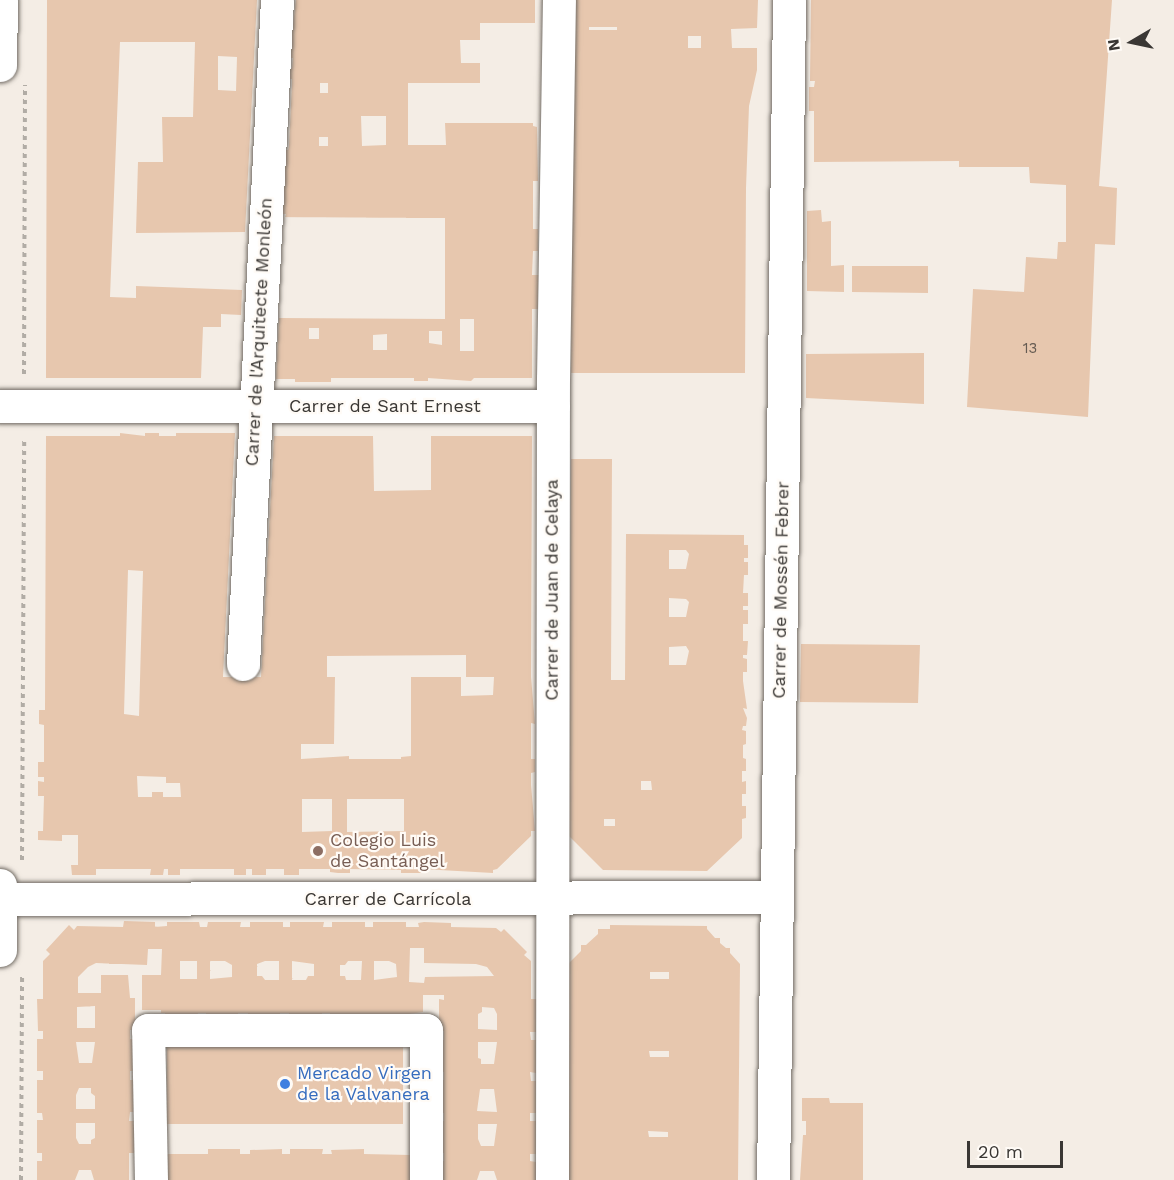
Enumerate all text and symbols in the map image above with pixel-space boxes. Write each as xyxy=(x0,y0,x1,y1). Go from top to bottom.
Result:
north arrow xyxy=(1102,12,1162,72)
text: N xyxy=(1103,38,1124,52)
street label: Carrer de l'Arquitecte Monleón xyxy=(241,197,277,467)
house number: 13 xyxy=(1023,340,1037,358)
street label: Carrer de Sant Ernest xyxy=(289,395,481,417)
street label: Carrer de Juan de Celaya xyxy=(541,479,563,701)
street label: Carrer de Mossén Febrer xyxy=(768,481,794,699)
place label: Colegio Luis de Santángel xyxy=(330,830,445,872)
marker: Colegio Luis de Santángel xyxy=(311,844,325,858)
street label: Carrer de Carrícola xyxy=(304,888,472,910)
place label: Mercado Virgen de la Valvanera xyxy=(297,1063,433,1106)
marker: Mercado Virgen de la Valvanera xyxy=(278,1077,292,1091)
scale bar xyxy=(970,1129,1066,1167)
text: 20 m xyxy=(978,1141,1023,1162)

